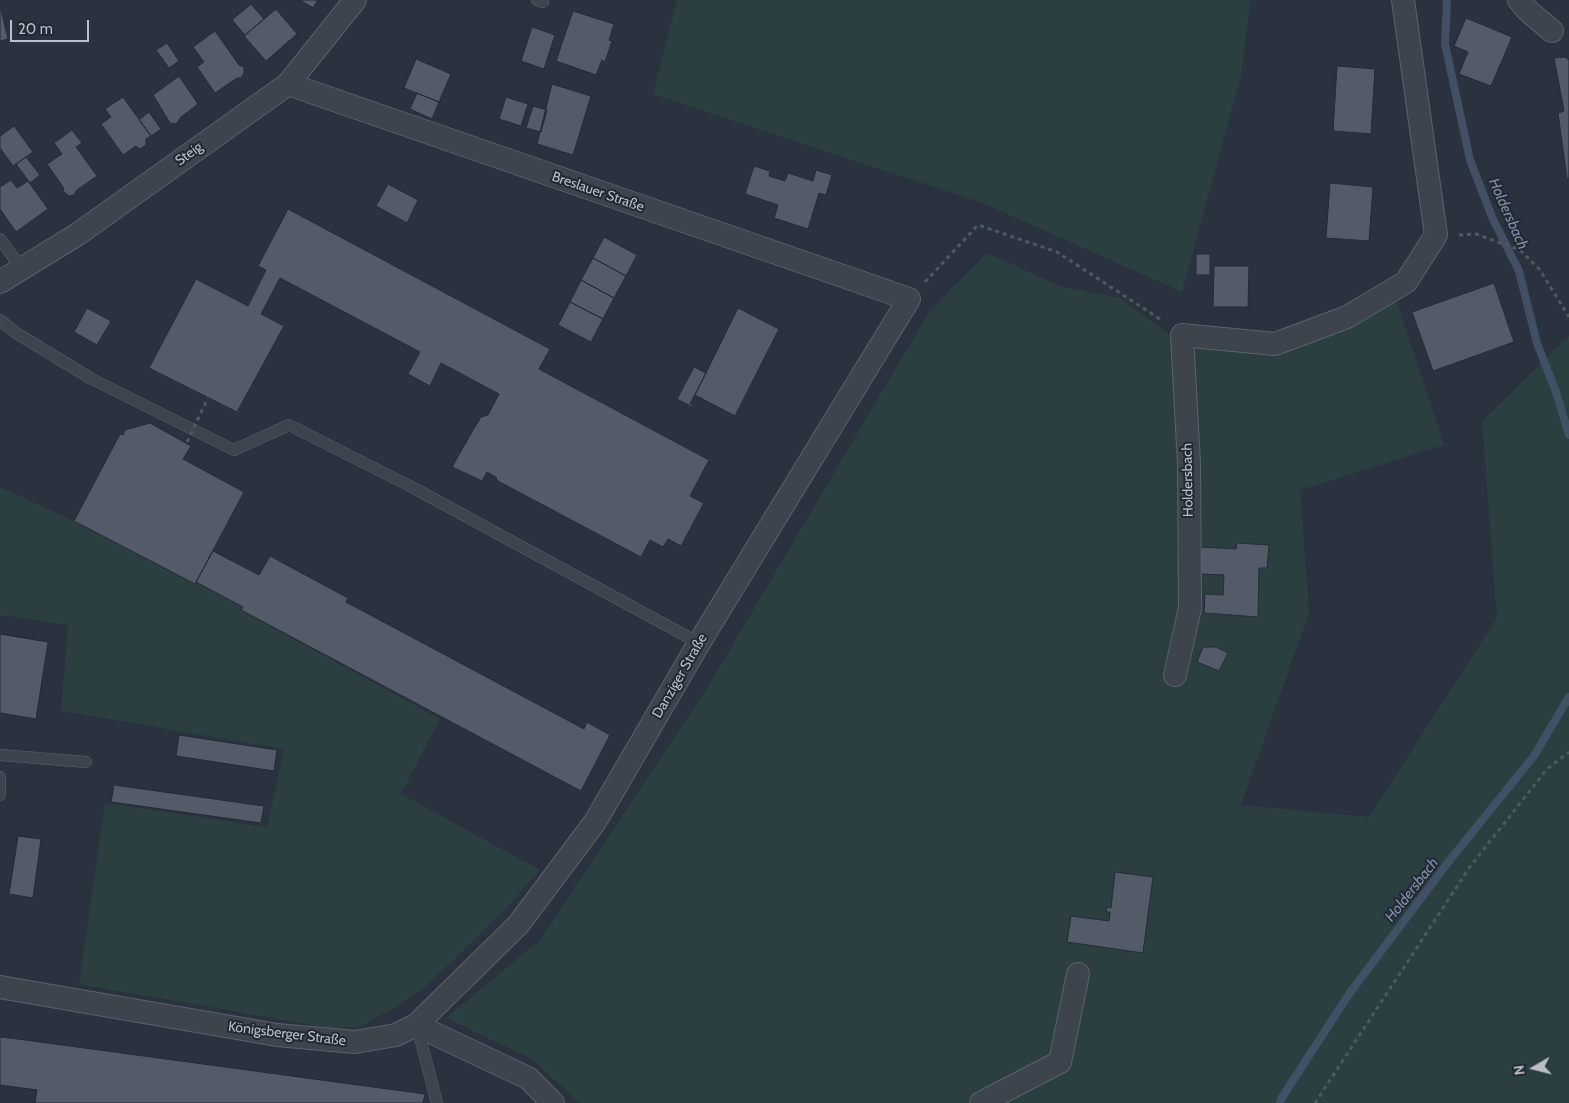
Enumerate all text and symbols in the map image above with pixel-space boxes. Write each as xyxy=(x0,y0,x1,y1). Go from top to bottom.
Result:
scale bar xyxy=(12,10,91,42)
text: 20 m xyxy=(18,20,53,38)
street label: Steig xyxy=(172,138,206,170)
street label: Breslauer Straße xyxy=(550,168,646,216)
water label: Holdersbach xyxy=(1484,176,1532,252)
street label: Holdersbach xyxy=(1179,443,1197,517)
street label: Danziger Straße xyxy=(649,631,711,721)
water label: Holdersbach xyxy=(1381,854,1443,926)
street label: Königsberger Straße xyxy=(227,1018,347,1050)
north arrow xyxy=(1509,1043,1559,1093)
text: N xyxy=(1510,1064,1529,1076)

